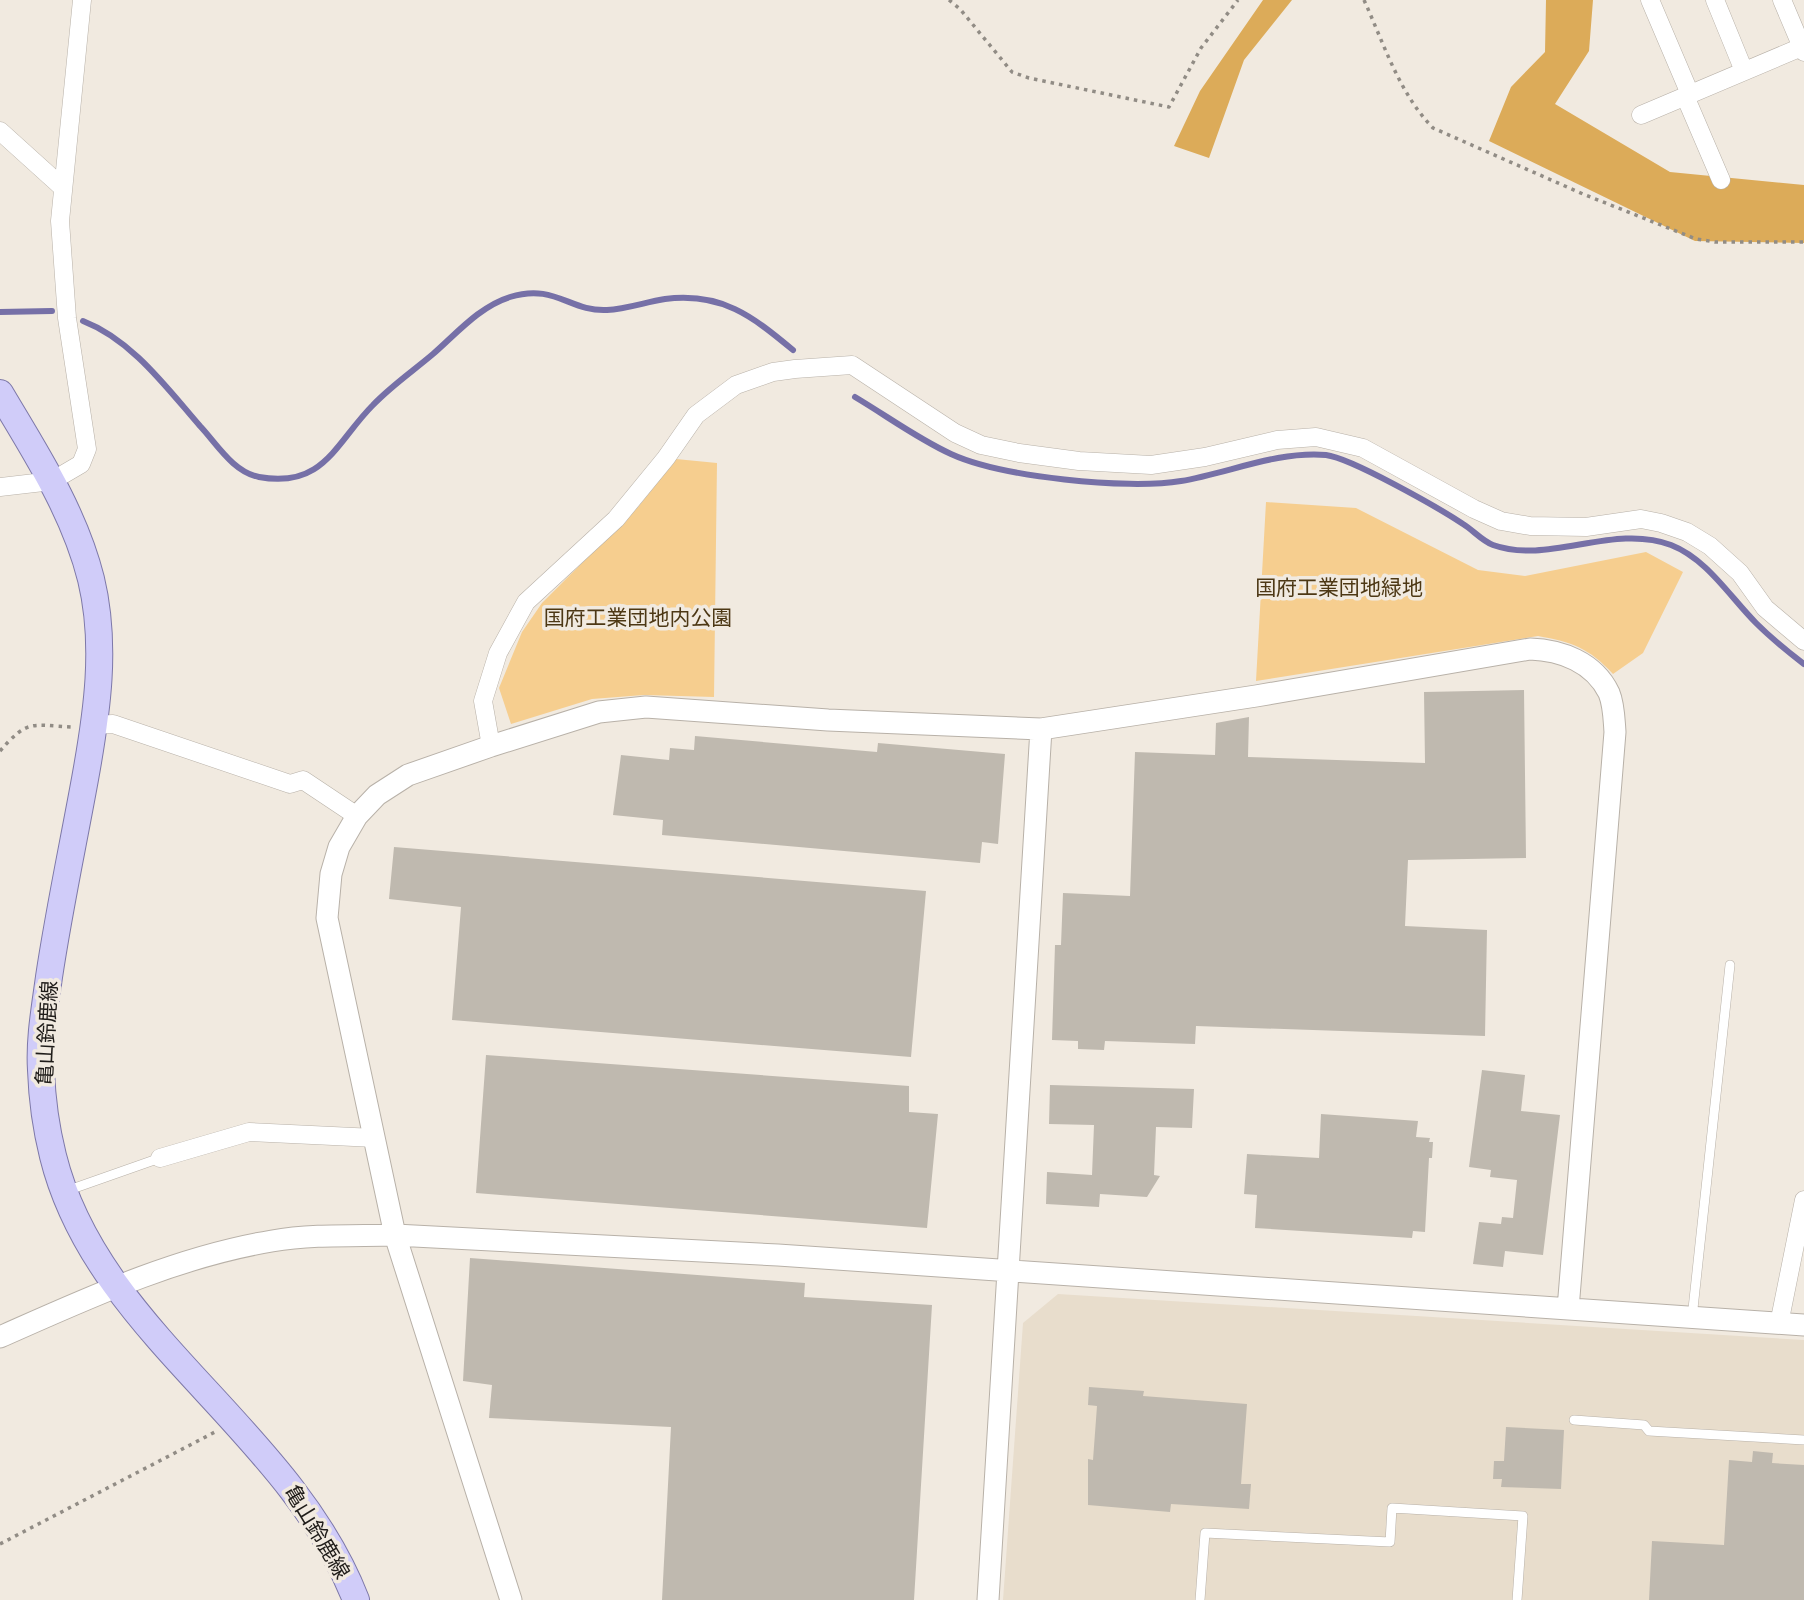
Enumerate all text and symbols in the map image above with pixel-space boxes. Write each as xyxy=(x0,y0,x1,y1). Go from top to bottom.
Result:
park label: 国府工業団地緑地 xyxy=(1255,575,1423,601)
park label: 国府工業団地内公園 xyxy=(544,605,733,631)
street label: 亀山鈴鹿線 xyxy=(31,980,63,1086)
street label: 亀山鈴鹿線 xyxy=(279,1480,355,1584)

